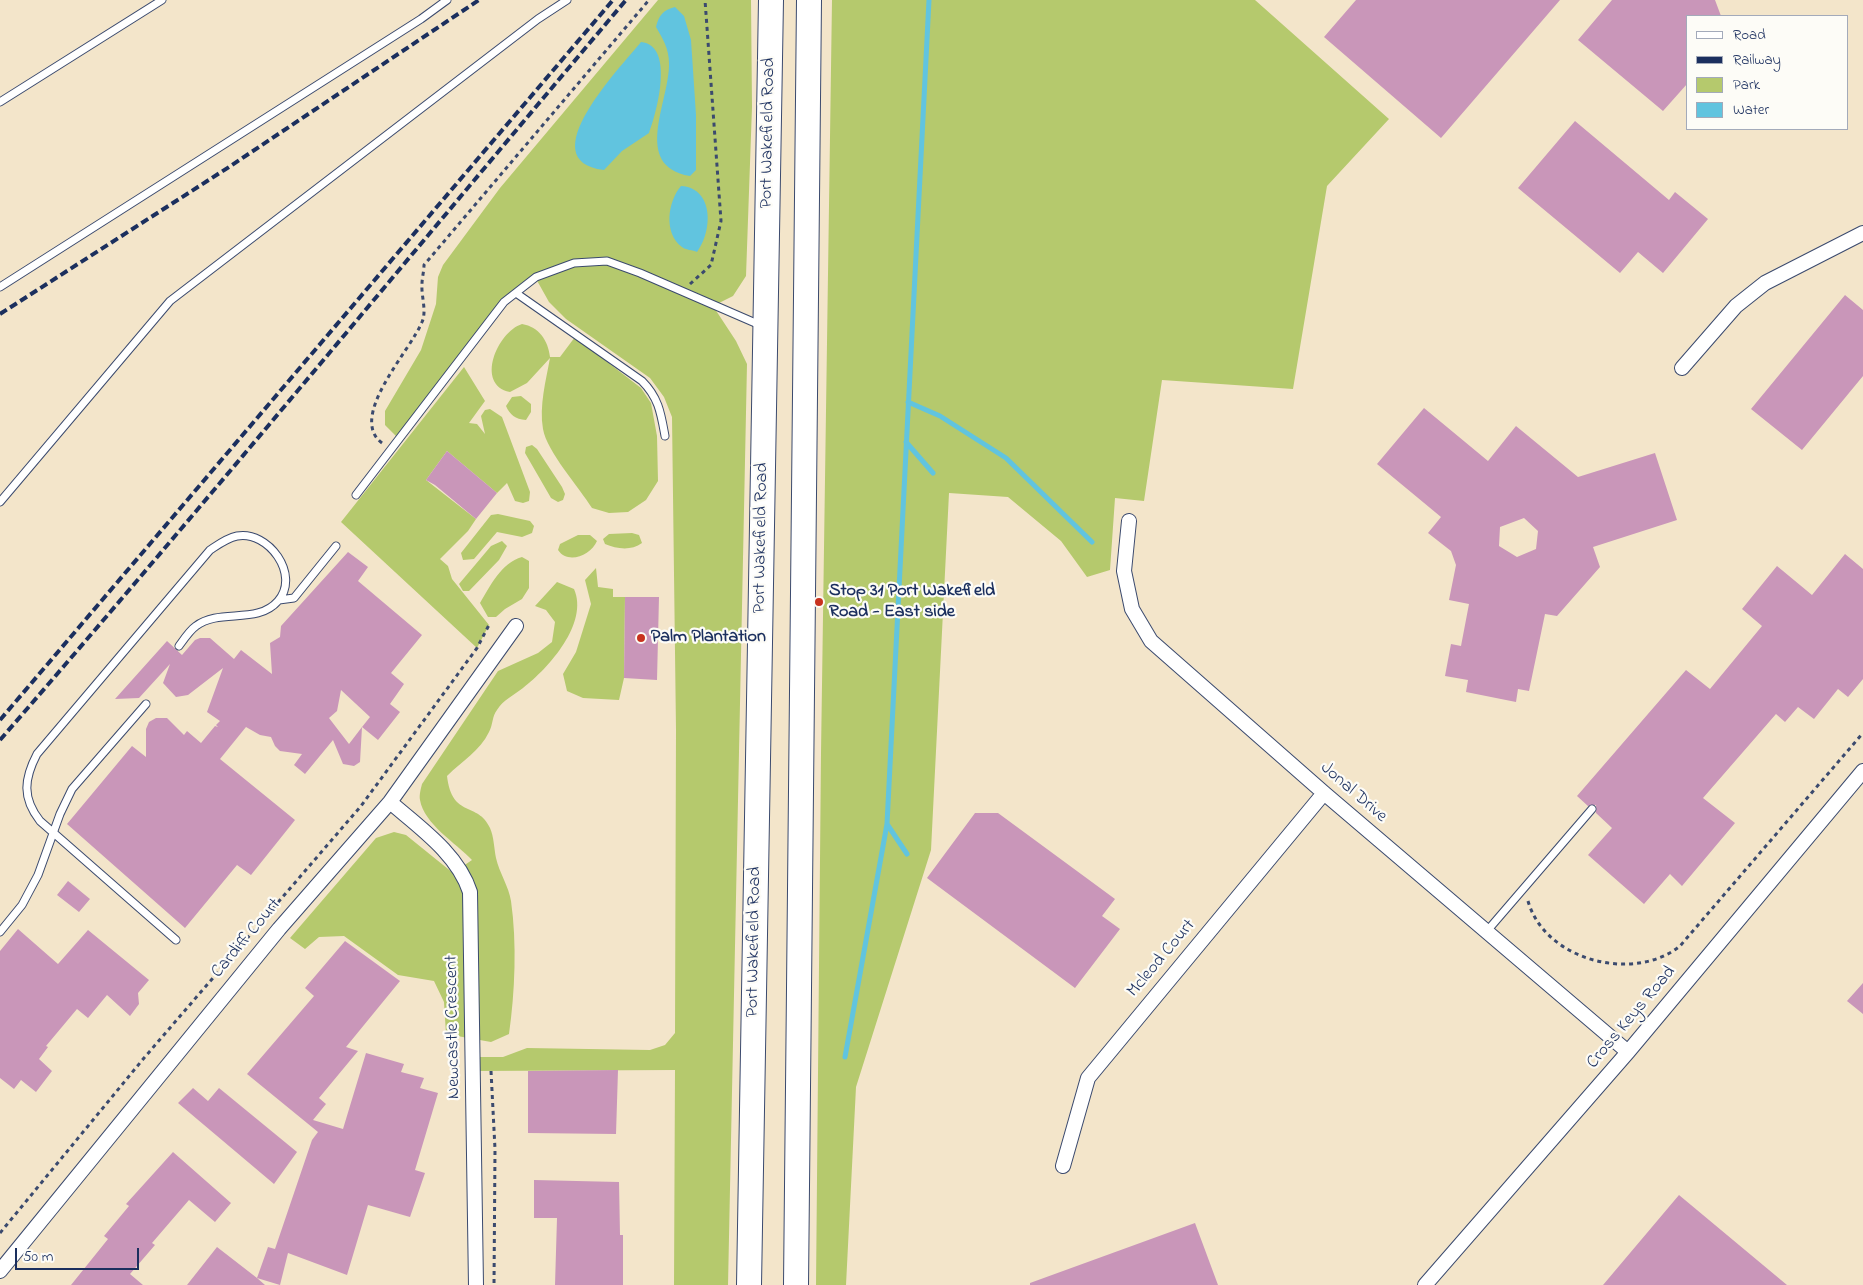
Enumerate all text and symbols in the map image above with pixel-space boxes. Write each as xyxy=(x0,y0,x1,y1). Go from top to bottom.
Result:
legend xyxy=(1686,15,1848,130)
text: Road xyxy=(1733,24,1766,46)
text: Railway xyxy=(1733,49,1781,71)
street label: Port Wakefield Road xyxy=(757,57,781,209)
text: Park xyxy=(1733,74,1760,96)
text: Water xyxy=(1733,99,1769,121)
street label: Port Wakefield Road xyxy=(750,462,774,614)
place label: Stop 31 Port Wakefield Road - East side xyxy=(829,581,995,624)
marker: Stop 31 Port Wakefield Road - East side xyxy=(813,596,825,608)
place label: Palm Plantation xyxy=(651,627,766,649)
marker: Palm Plantation xyxy=(635,632,647,644)
street label: Jonal Drive xyxy=(1315,758,1391,828)
street label: Port Wakefield Road xyxy=(743,866,767,1018)
street label: Cardiff Court xyxy=(208,895,286,983)
street label: Mcleod Court xyxy=(1123,916,1201,1002)
street label: Newcastle Crescent xyxy=(442,955,466,1099)
street label: Cross Keys Road xyxy=(1583,962,1681,1074)
scale bar xyxy=(18,1238,141,1270)
text: 50 m xyxy=(23,1246,53,1268)

